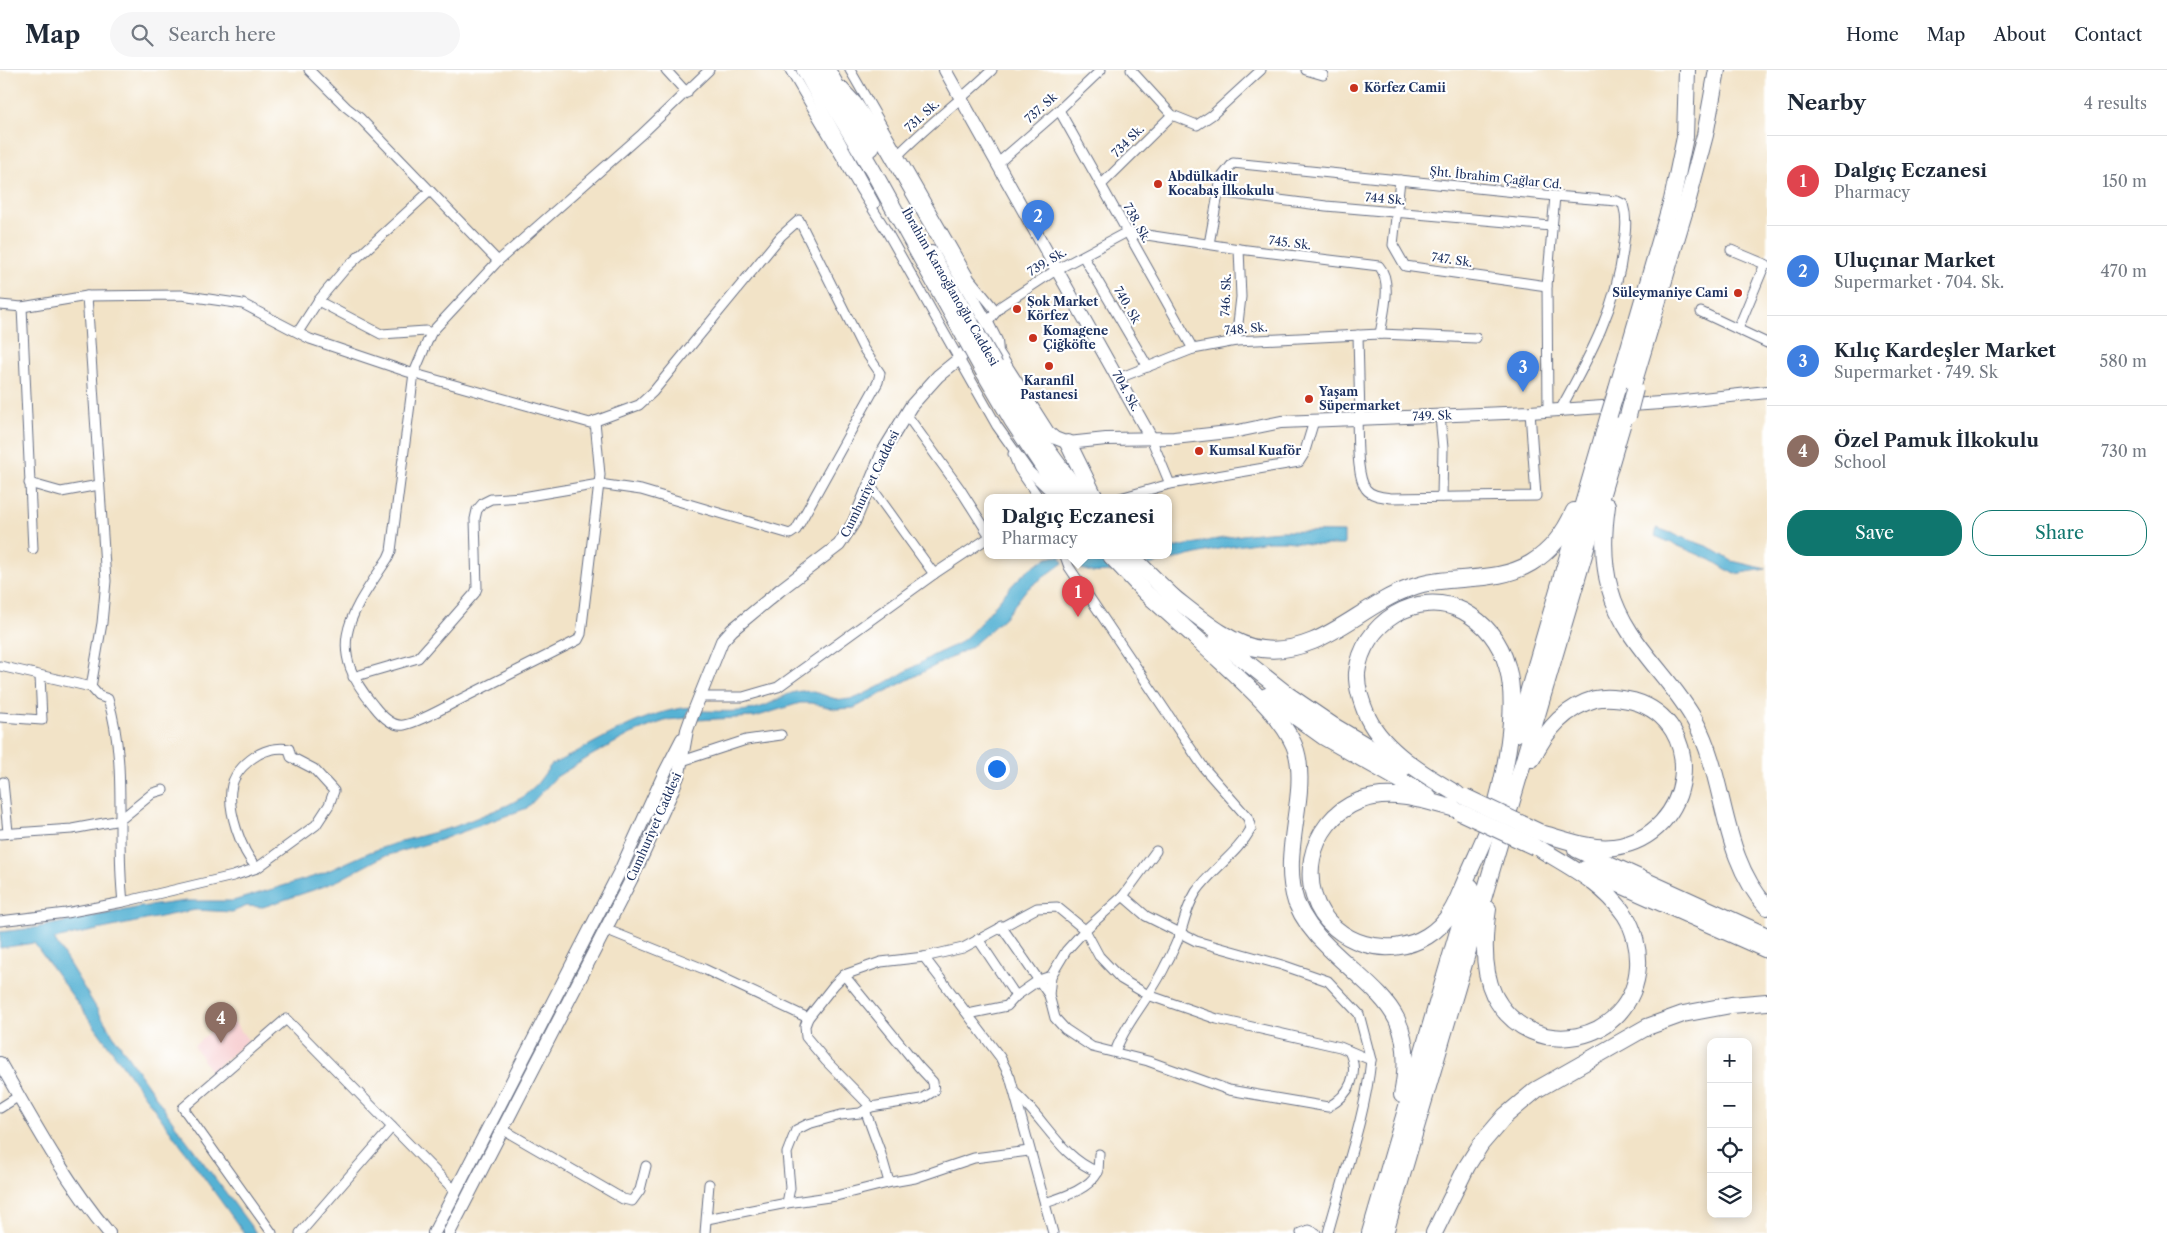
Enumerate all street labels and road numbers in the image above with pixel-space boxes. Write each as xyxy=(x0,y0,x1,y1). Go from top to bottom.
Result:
street label: 737. Sk xyxy=(1021,89,1061,126)
street label: 731. Sk. xyxy=(901,96,942,135)
street label: 734 Sk. xyxy=(1108,121,1147,160)
street label: Şht. İbrahim Çağlar Cd. xyxy=(1429,162,1563,192)
street label: 744 Sk. xyxy=(1365,189,1406,208)
street label: 738. Sk. xyxy=(1120,200,1154,245)
street label: İbrahim Karaoğlanoğlu Caddesi xyxy=(899,205,1003,369)
street label: 745. Sk. xyxy=(1268,232,1312,253)
street label: 739. Sk. xyxy=(1025,244,1069,279)
street label: 747. Sk. xyxy=(1431,249,1474,270)
street label: 746. Sk. xyxy=(1217,273,1234,317)
street label: 740. Sk xyxy=(1111,284,1145,327)
street label: 748. Sk. xyxy=(1224,319,1268,338)
street label: 704. Sk. xyxy=(1109,368,1144,414)
street label: 749. Sk xyxy=(1412,407,1453,424)
street label: Cumhuriyet Caddesi xyxy=(837,427,902,540)
street label: Cumhuriyet Caddesi xyxy=(623,770,684,884)

